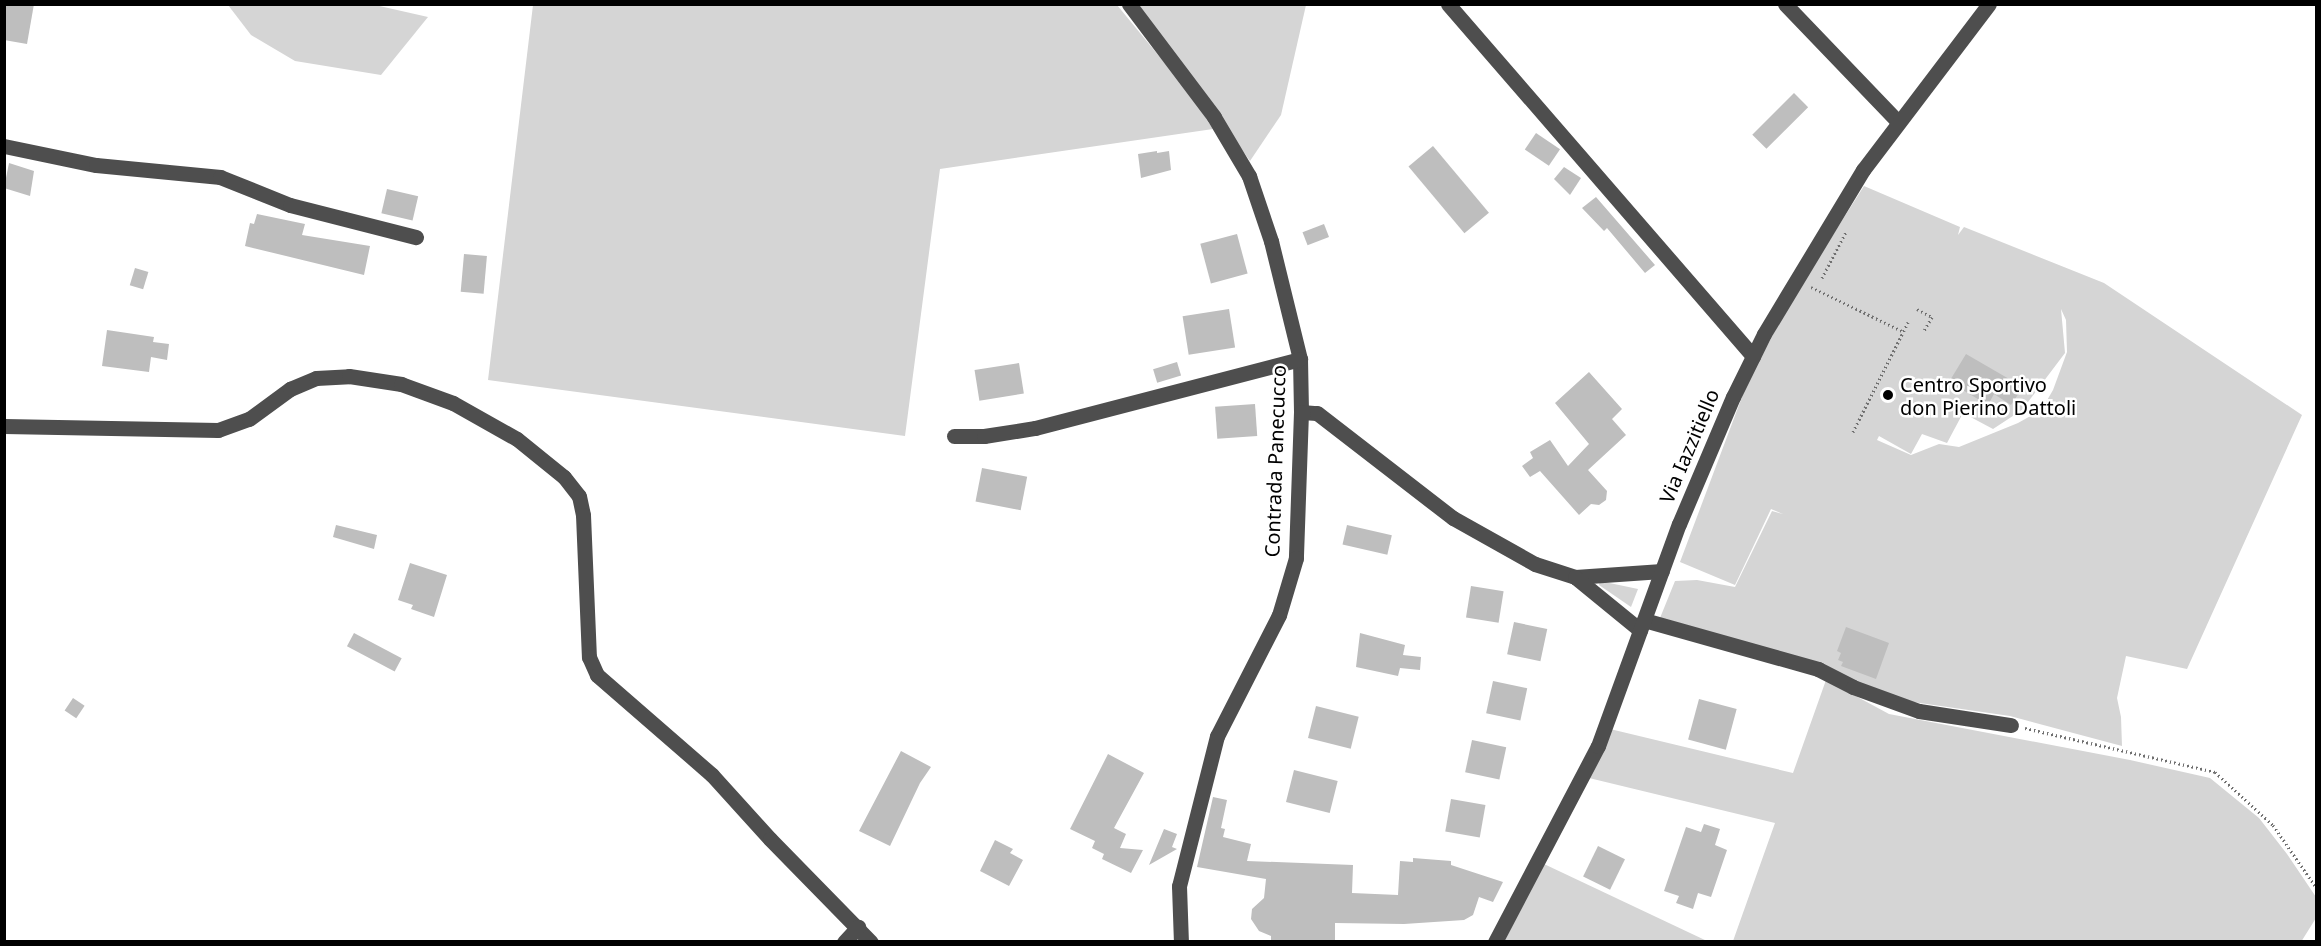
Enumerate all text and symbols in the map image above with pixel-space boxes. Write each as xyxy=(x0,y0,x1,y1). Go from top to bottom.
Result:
street label: Contrada Panecucco xyxy=(1260,364,1290,558)
place label: Centro Sportivo don Pierino Dattoli xyxy=(1900,372,2076,419)
street label: Via Iazzitiello xyxy=(1654,385,1724,507)
marker: Centro Sportivo don Pierino Dattoli xyxy=(1881,388,1895,402)

